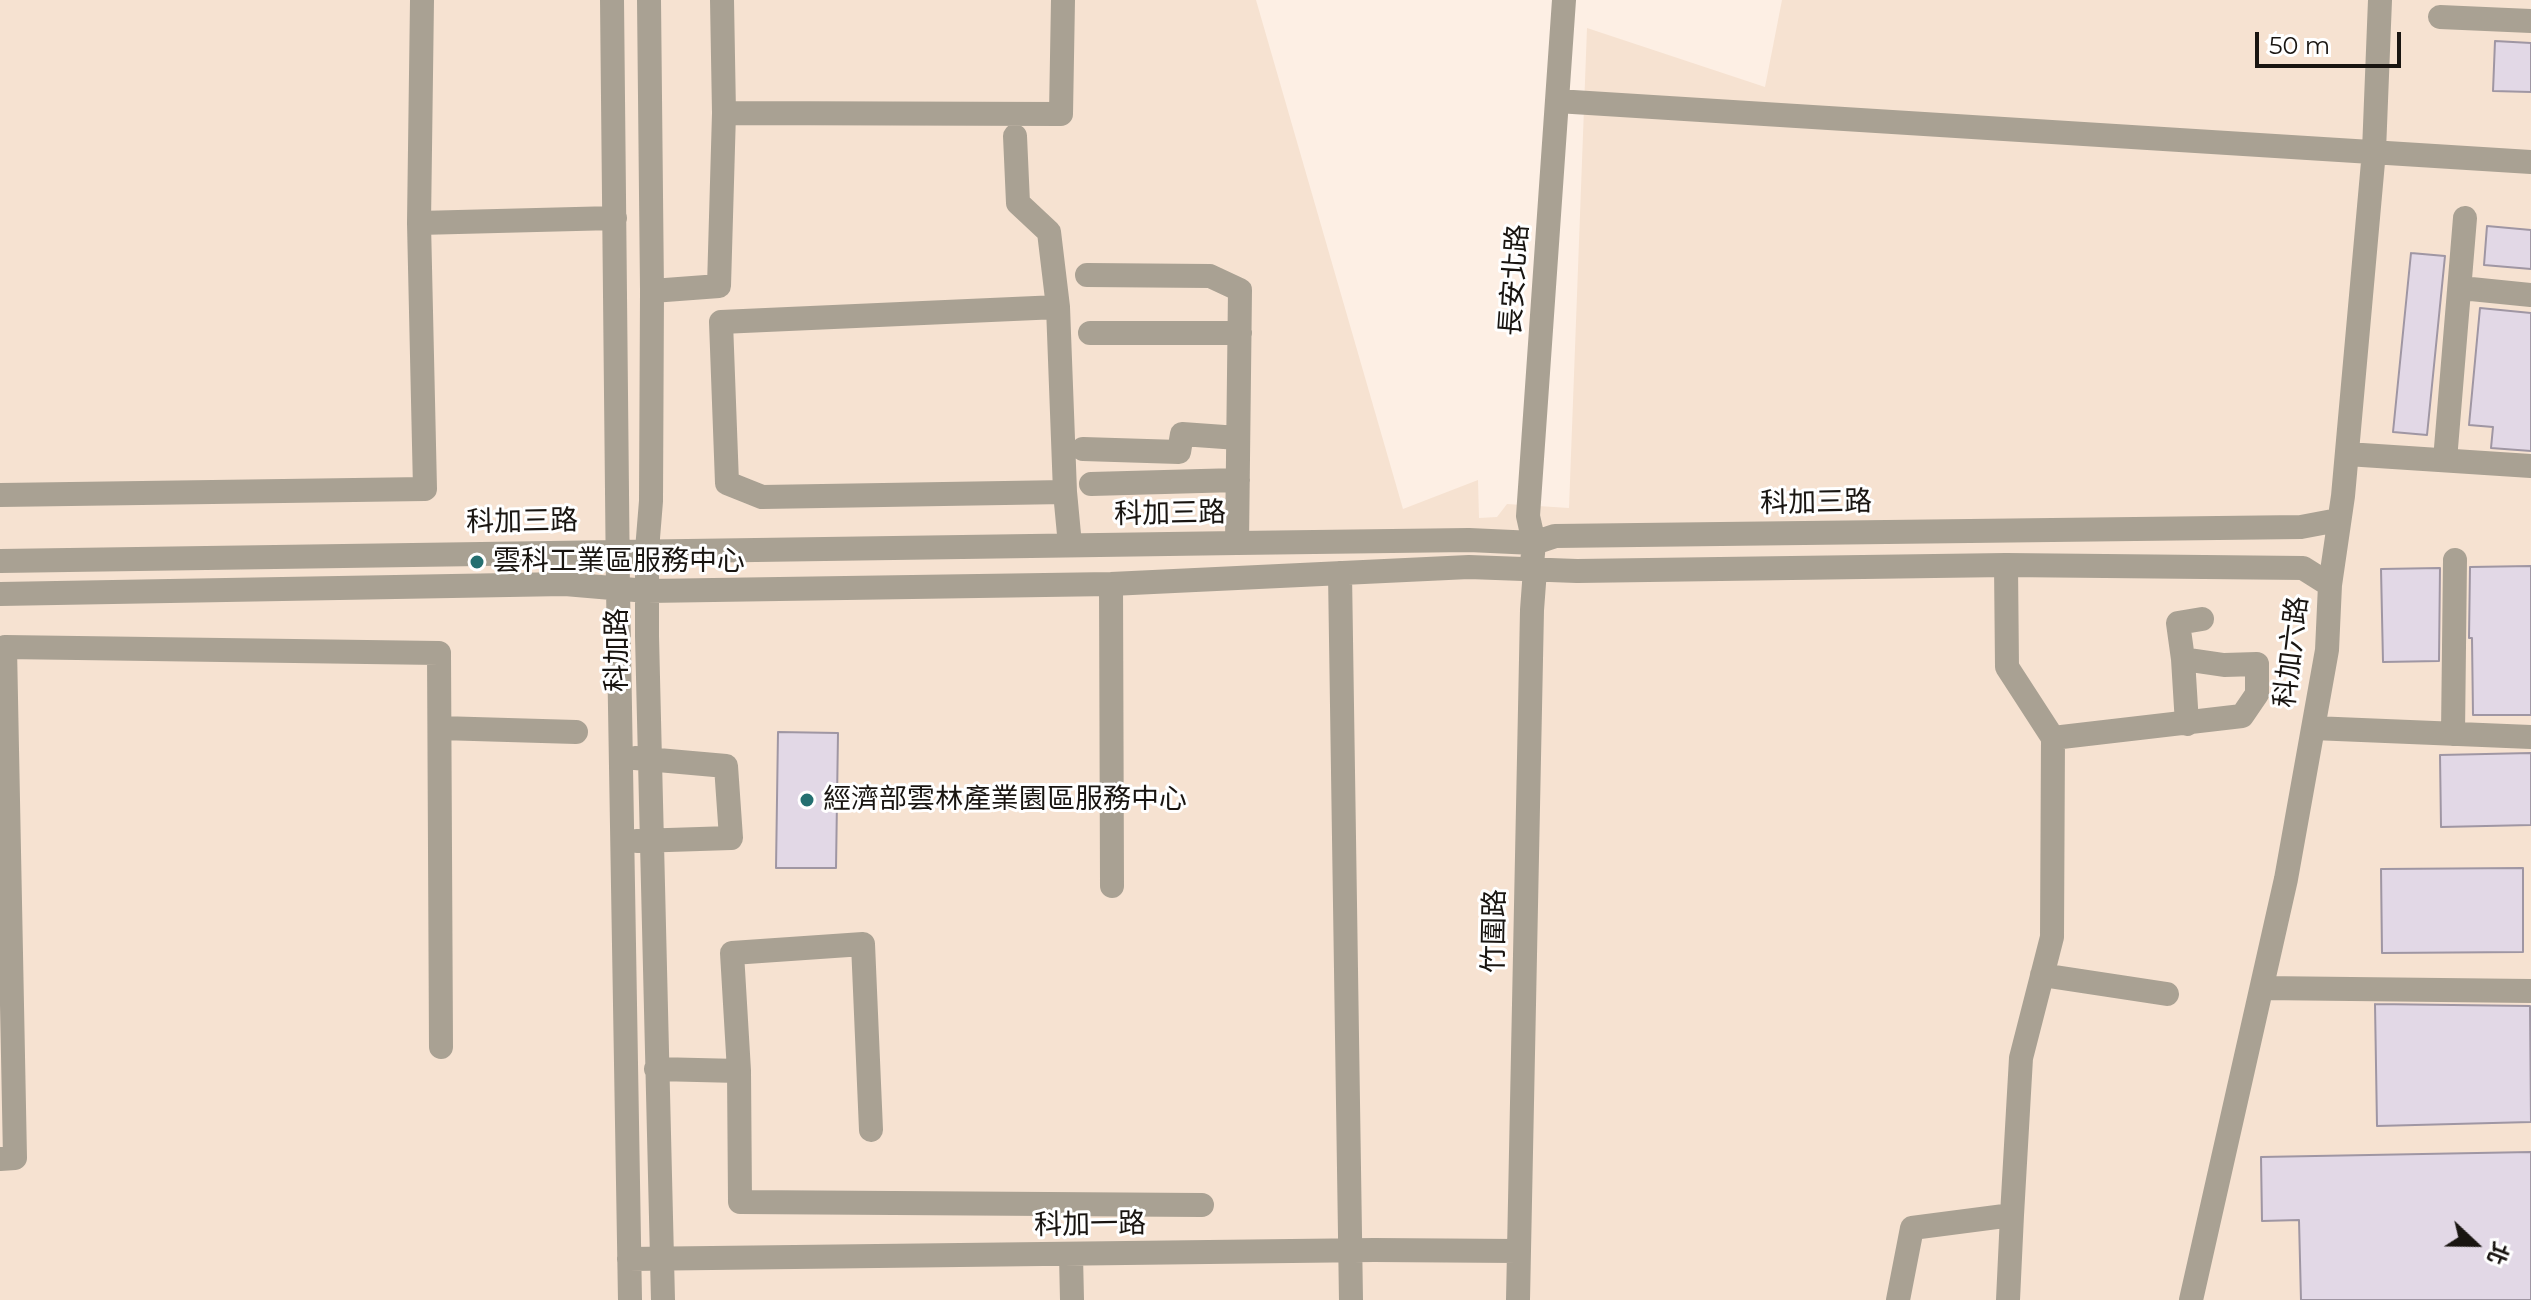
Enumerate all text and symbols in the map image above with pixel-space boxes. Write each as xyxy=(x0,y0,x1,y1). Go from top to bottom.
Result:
scale bar xyxy=(2259,16,2405,66)
text: 50 m xyxy=(2269,31,2330,60)
street label: 長安北路 xyxy=(1494,223,1536,337)
street label: 科加三路 xyxy=(1760,485,1872,521)
street label: 科加三路 xyxy=(1114,496,1226,532)
street label: 科加三路 xyxy=(466,504,578,540)
place label: 雲科工業區服務中心 xyxy=(493,545,745,579)
marker: 雲科工業區服務中心 xyxy=(468,553,486,571)
street label: 科加六路 xyxy=(2269,594,2315,710)
street label: 科加路 xyxy=(601,608,635,692)
place label: 經濟部雲林產業園區服務中心 xyxy=(823,783,1187,817)
marker: 經濟部雲林產業園區服務中心 xyxy=(798,791,816,809)
street label: 竹圍路 xyxy=(1477,889,1513,973)
north arrow xyxy=(2435,1204,2515,1284)
street label: 科加一路 xyxy=(1034,1207,1146,1243)
text: 北 xyxy=(2481,1238,2514,1268)

